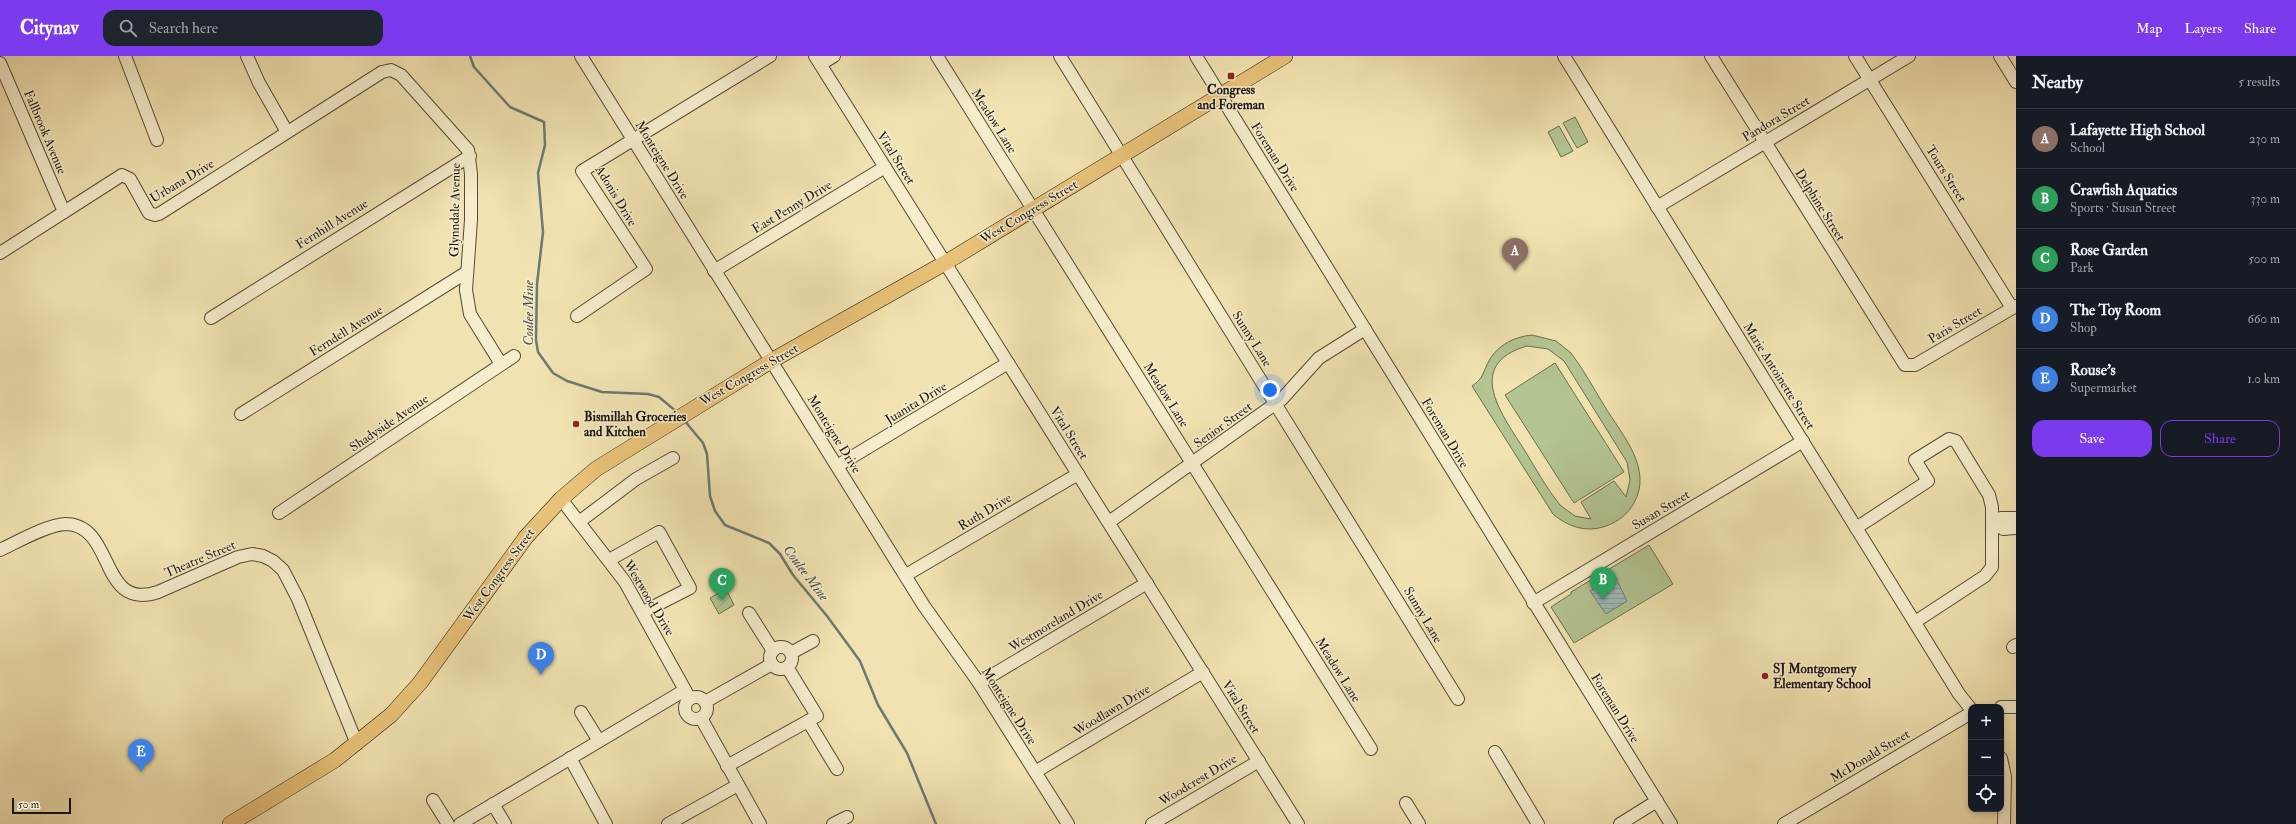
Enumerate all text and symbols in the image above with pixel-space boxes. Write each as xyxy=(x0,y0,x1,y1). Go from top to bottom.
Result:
search box xyxy=(103,10,383,46)
text: Citynav xyxy=(20,16,79,40)
icon: search xyxy=(117,17,139,39)
text: Search here xyxy=(149,19,218,38)
text: Map xyxy=(2136,20,2162,37)
text: Layers xyxy=(2184,20,2222,37)
text: Share xyxy=(2244,20,2276,37)
marker: Congress and Foreman xyxy=(1226,71,1236,81)
text: Nearby xyxy=(2032,72,2083,93)
text: 5 results xyxy=(2238,74,2280,90)
place label: Congress and Foreman xyxy=(1197,82,1265,113)
street label: Meadow Lane xyxy=(968,86,1021,157)
street label: Fallbrook Avenue xyxy=(20,87,70,177)
street label: Pandora Street xyxy=(1739,93,1813,145)
street label: Monteigne Drive xyxy=(632,118,693,203)
street label: Foreman Drive xyxy=(1247,119,1303,195)
text: Lafayette High School xyxy=(2070,121,2205,140)
street label: Vital Street xyxy=(873,129,919,187)
text: A xyxy=(2041,131,2049,147)
text: 230 m xyxy=(2249,131,2280,147)
text: School xyxy=(2070,140,2105,156)
street label: Tours Street xyxy=(1922,142,1970,206)
street label: Urbana Drive xyxy=(147,155,217,206)
street label: Glynndale Avenue xyxy=(446,162,465,257)
street label: Adonis Drive xyxy=(591,162,641,230)
street label: Delphine Street xyxy=(1791,166,1849,245)
street label: East Penny Drive xyxy=(749,177,836,238)
street label: West Congress Street xyxy=(976,177,1081,248)
text: Crawfish Aquatics xyxy=(2070,181,2177,200)
text: B xyxy=(2041,191,2049,207)
text: 330 m xyxy=(2251,191,2280,207)
street label: Fernhill Avenue xyxy=(293,195,372,253)
text: Sports · Susan Street xyxy=(2070,200,2176,216)
pin: A xyxy=(1502,238,1528,271)
text: Rose Garden xyxy=(2070,241,2148,260)
text: C xyxy=(2040,251,2050,267)
text: 500 m xyxy=(2248,251,2280,267)
text: Park xyxy=(2070,260,2094,276)
water label: Coulee Mine xyxy=(520,280,537,346)
text: The Toy Room xyxy=(2070,301,2161,320)
street label: Ferndell Avenue xyxy=(306,302,386,360)
street label: Paris Street xyxy=(1925,303,1985,347)
street label: Sunny Lane xyxy=(1228,308,1276,371)
text: D xyxy=(2040,311,2050,327)
text: 660 m xyxy=(2247,311,2280,327)
street label: Marie Antoinette Street xyxy=(1740,320,1818,432)
text: Shop xyxy=(2070,320,2097,336)
street label: West Congress Street xyxy=(696,340,801,410)
street label: Meadow Lane xyxy=(1140,360,1193,431)
text: Rouse's xyxy=(2070,361,2116,380)
text: E xyxy=(2040,371,2050,387)
text: 1.0 km xyxy=(2247,371,2280,387)
street label: Juanita Drive xyxy=(881,378,950,428)
your location xyxy=(1260,380,1280,400)
text: Supermarket xyxy=(2070,380,2137,396)
street label: Shadyside Avenue xyxy=(347,390,432,456)
street label: Monteigne Drive xyxy=(804,392,865,477)
street label: Foreman Drive xyxy=(1418,395,1472,471)
street label: Senior Street xyxy=(1191,399,1255,451)
street label: Vital Street xyxy=(1046,404,1092,462)
place label: Bismillah Groceries and Kitchen xyxy=(584,409,687,440)
marker: Bismillah Groceries and Kitchen xyxy=(571,419,581,429)
button: Save xyxy=(2032,420,2152,457)
button: Share xyxy=(2160,420,2280,457)
street label: Susan Street xyxy=(1629,487,1693,533)
street label: Ruth Drive xyxy=(955,490,1015,534)
street label: West Congress Street xyxy=(459,525,538,625)
street label: Theatre Street xyxy=(162,537,238,581)
water label: Coulee Mine xyxy=(780,542,833,604)
street label: Westwood Drive xyxy=(620,556,678,639)
pin: B xyxy=(1590,567,1616,600)
pin: C xyxy=(709,568,735,601)
street label: Sunny Lane xyxy=(1399,584,1446,647)
street label: Westmoreland Drive xyxy=(1005,586,1106,656)
street label: Meadow Lane xyxy=(1312,635,1365,706)
pin: D xyxy=(528,642,554,675)
place label: SJ Montgomery Elementary School xyxy=(1773,661,1872,693)
street label: Monteigne Drive xyxy=(978,664,1040,748)
street label: Foreman Drive xyxy=(1587,670,1643,746)
marker: SJ Montgomery Elementary School xyxy=(1760,671,1770,681)
street label: Vital Street xyxy=(1218,678,1264,736)
street label: Woodlawn Drive xyxy=(1070,681,1154,740)
map controls xyxy=(1968,704,2004,812)
button: + xyxy=(1968,704,2004,740)
street label: McDonald Street xyxy=(1827,726,1913,786)
pin: E xyxy=(128,739,154,772)
button: − xyxy=(1968,740,2004,776)
street label: Woodcrest Drive xyxy=(1155,750,1240,810)
button: locate xyxy=(1968,776,2004,812)
scale bar xyxy=(12,796,71,815)
text: 50 m xyxy=(18,798,39,811)

